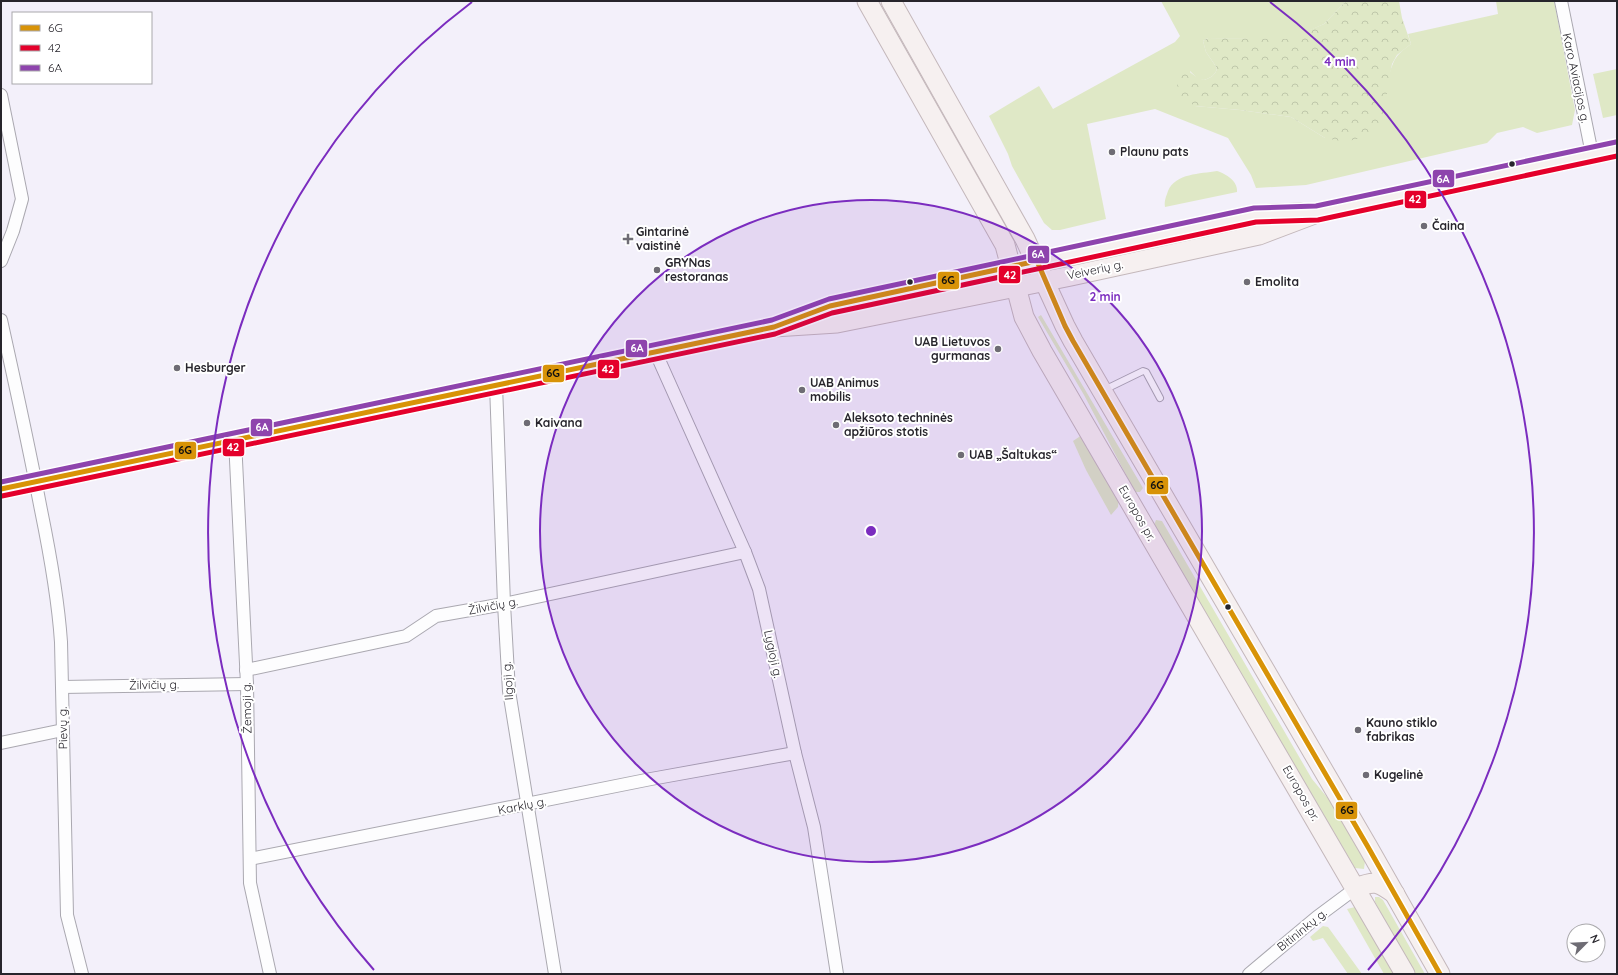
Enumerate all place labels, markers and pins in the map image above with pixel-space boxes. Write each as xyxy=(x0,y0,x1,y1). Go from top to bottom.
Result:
place label: Plaunu pats xyxy=(1120,144,1189,159)
marker: Plaunu pats xyxy=(1107,147,1117,157)
unlabelled marker xyxy=(1507,159,1517,169)
place label: Čaina xyxy=(1432,218,1465,233)
marker: Čaina xyxy=(1419,221,1429,231)
place label: Gintarinė vaistinė xyxy=(636,224,689,253)
marker: Gintarinė vaistinė xyxy=(623,234,633,244)
place label: GRYNas restoranas xyxy=(665,255,728,284)
marker: GRYNas restoranas xyxy=(652,265,662,275)
place label: Emolita xyxy=(1255,274,1299,289)
unlabelled marker xyxy=(905,277,915,287)
marker: Emolita xyxy=(1242,277,1252,287)
place label: UAB Lietuvos gurmanas xyxy=(914,334,990,363)
marker: UAB Lietuvos gurmanas xyxy=(993,344,1003,354)
place label: Hesburger xyxy=(185,360,246,375)
marker: Hesburger xyxy=(172,363,182,373)
place label: UAB Animus mobilis xyxy=(810,375,879,404)
marker: UAB Animus mobilis xyxy=(797,385,807,395)
place label: Aleksoto techninės apžiūros stotis xyxy=(844,410,953,439)
place label: Kaivana xyxy=(535,415,582,430)
marker: Kaivana xyxy=(522,418,532,428)
marker: Aleksoto techninės apžiūros stotis xyxy=(831,420,841,430)
place label: UAB „Šaltukas“ xyxy=(969,447,1057,462)
marker: UAB „Šaltukas“ xyxy=(956,450,966,460)
centre of rings xyxy=(864,524,878,538)
unlabelled marker xyxy=(1223,602,1233,612)
place label: Kauno stiklo fabrikas xyxy=(1366,715,1438,744)
marker: Kauno stiklo fabrikas xyxy=(1353,725,1363,735)
place label: Kugelinė xyxy=(1374,767,1423,782)
marker: Kugelinė xyxy=(1361,770,1371,780)

